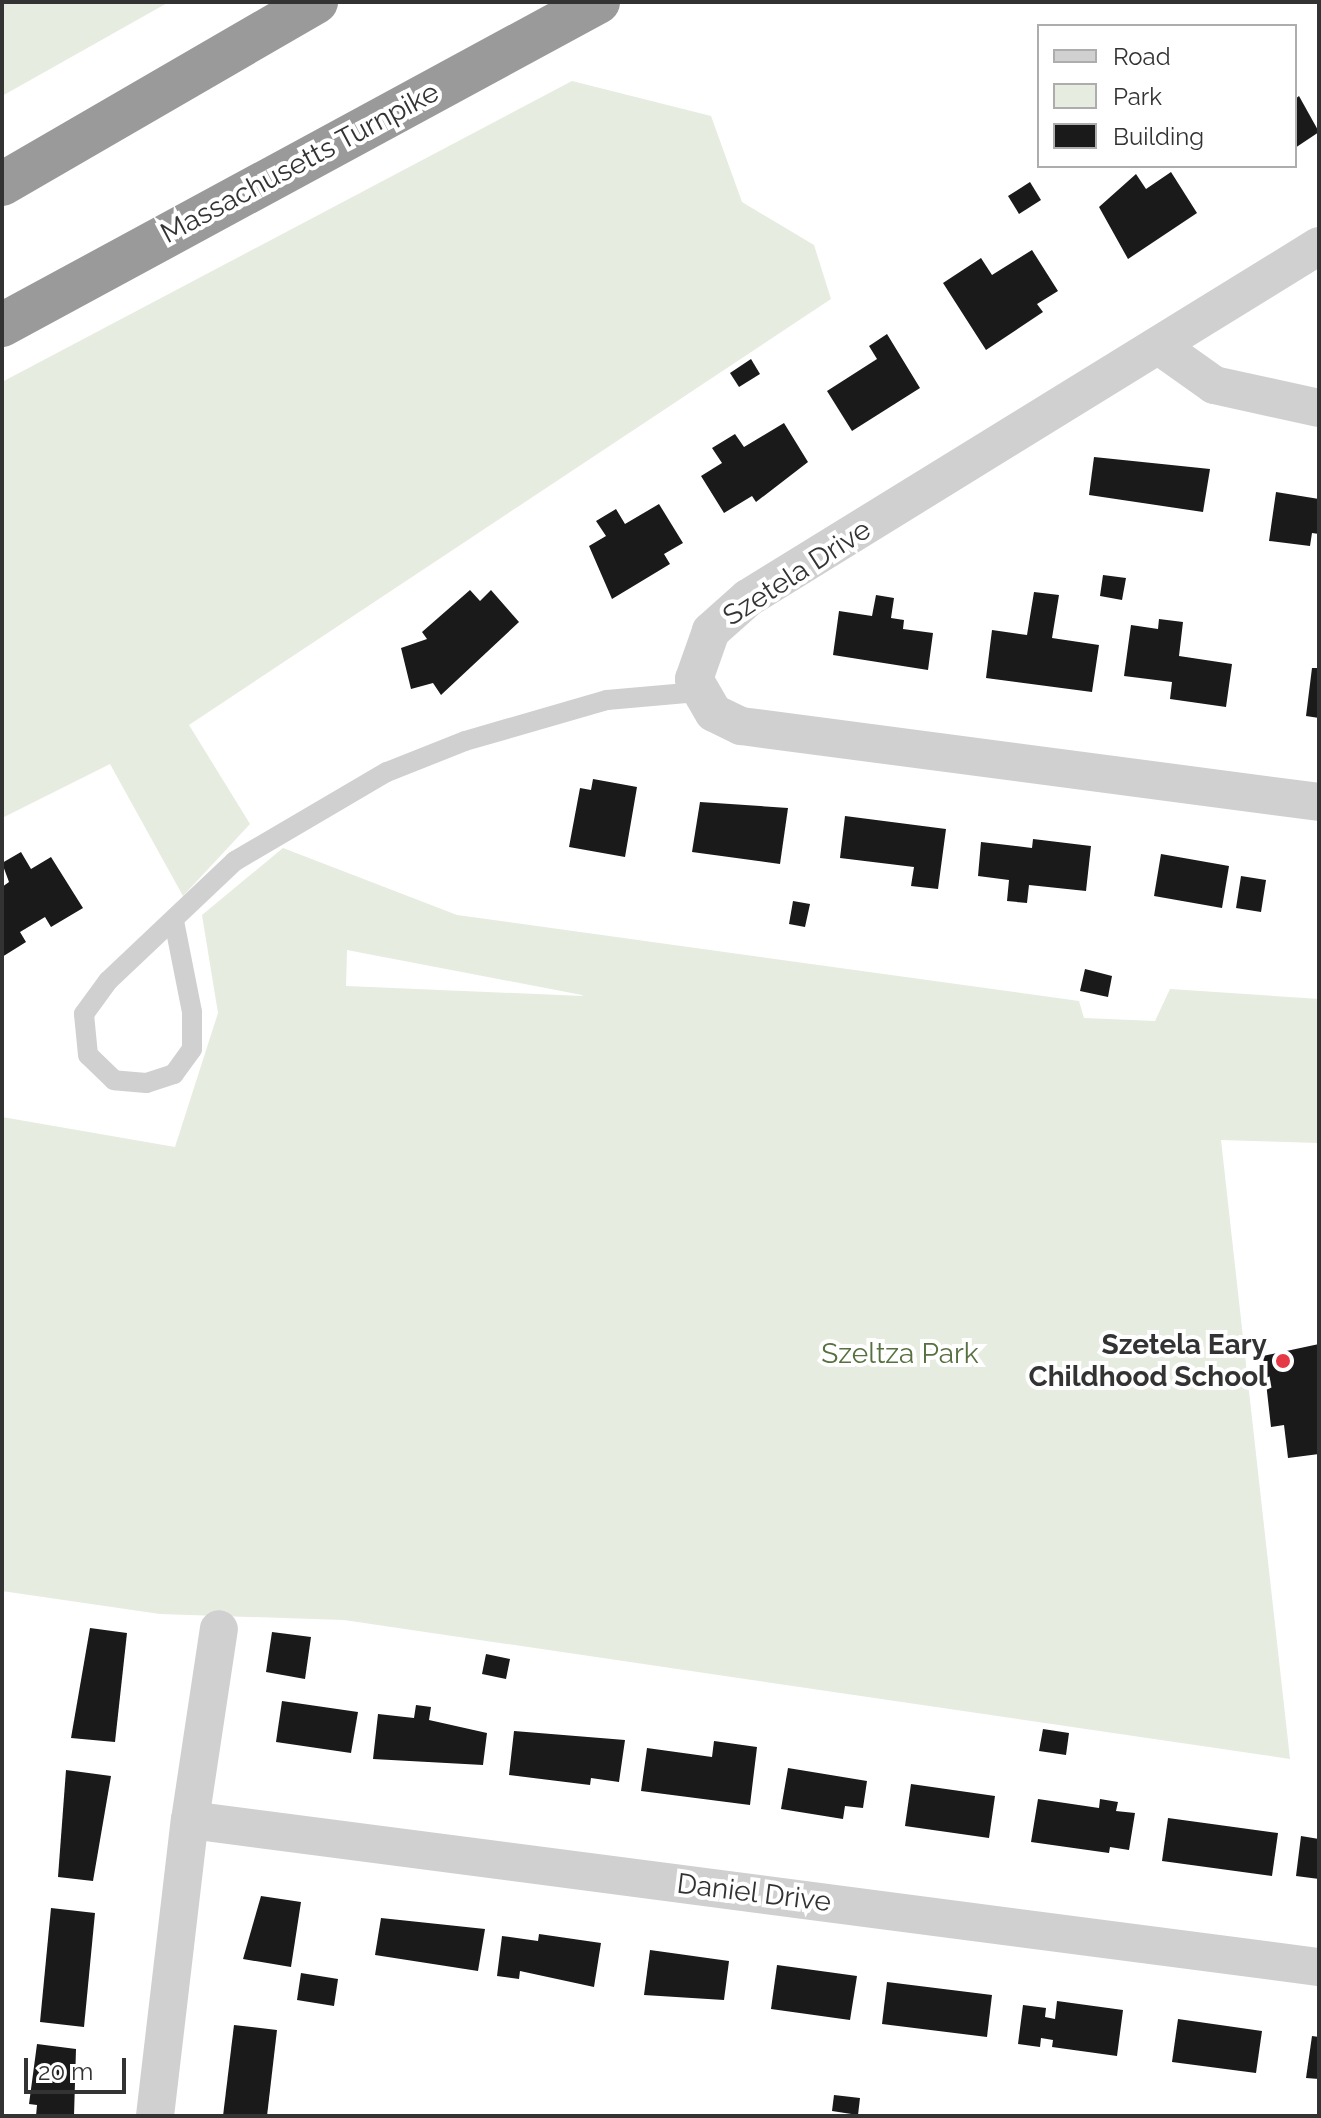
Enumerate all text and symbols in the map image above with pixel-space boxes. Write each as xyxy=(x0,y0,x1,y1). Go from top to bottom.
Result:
legend xyxy=(1037,24,1297,168)
text: Road xyxy=(1113,42,1171,71)
street label: Massachusetts Turnpike xyxy=(155,75,445,251)
text: Park xyxy=(1113,82,1162,111)
text: Building xyxy=(1113,122,1204,151)
street label: Szetela Drive xyxy=(717,513,877,633)
place label: Szetela Eary Childhood School xyxy=(1028,1328,1267,1394)
park label: Szeltza Park xyxy=(821,1337,979,1371)
marker: Szetela Eary Childhood School xyxy=(1274,1352,1292,1370)
street label: Daniel Drive xyxy=(675,1867,833,1919)
scale bar xyxy=(28,2042,130,2092)
text: 20 m xyxy=(38,2057,93,2086)

